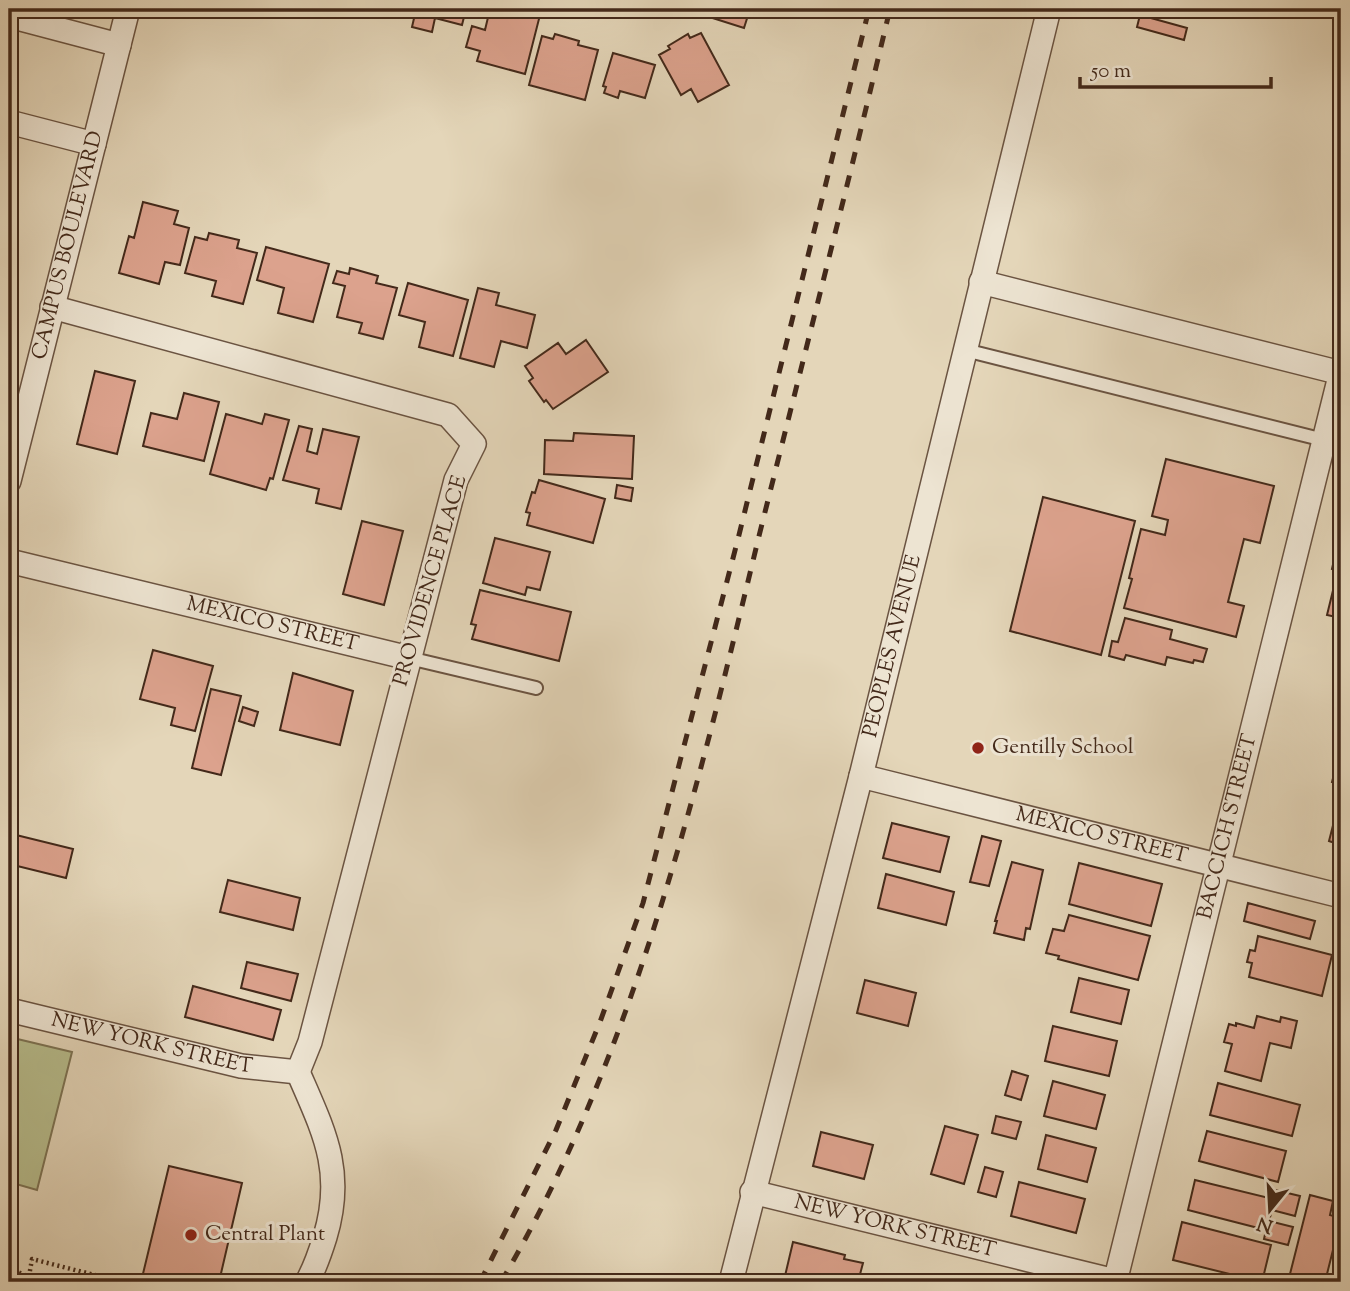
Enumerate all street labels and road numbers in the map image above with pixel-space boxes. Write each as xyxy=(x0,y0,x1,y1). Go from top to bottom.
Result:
street label: CAMPUS BOULEVARD xyxy=(25,128,112,363)
street label: PROVIDENCE PLACE xyxy=(387,472,476,690)
street label: PEOPLES AVENUE xyxy=(856,552,930,741)
street label: MEXICO STREET xyxy=(183,589,362,660)
street label: BACCICH STREET xyxy=(1191,731,1266,923)
street label: MEXICO STREET xyxy=(1012,800,1191,872)
street label: NEW YORK STREET xyxy=(48,1006,254,1082)
street label: NEW YORK STREET xyxy=(791,1188,999,1266)

